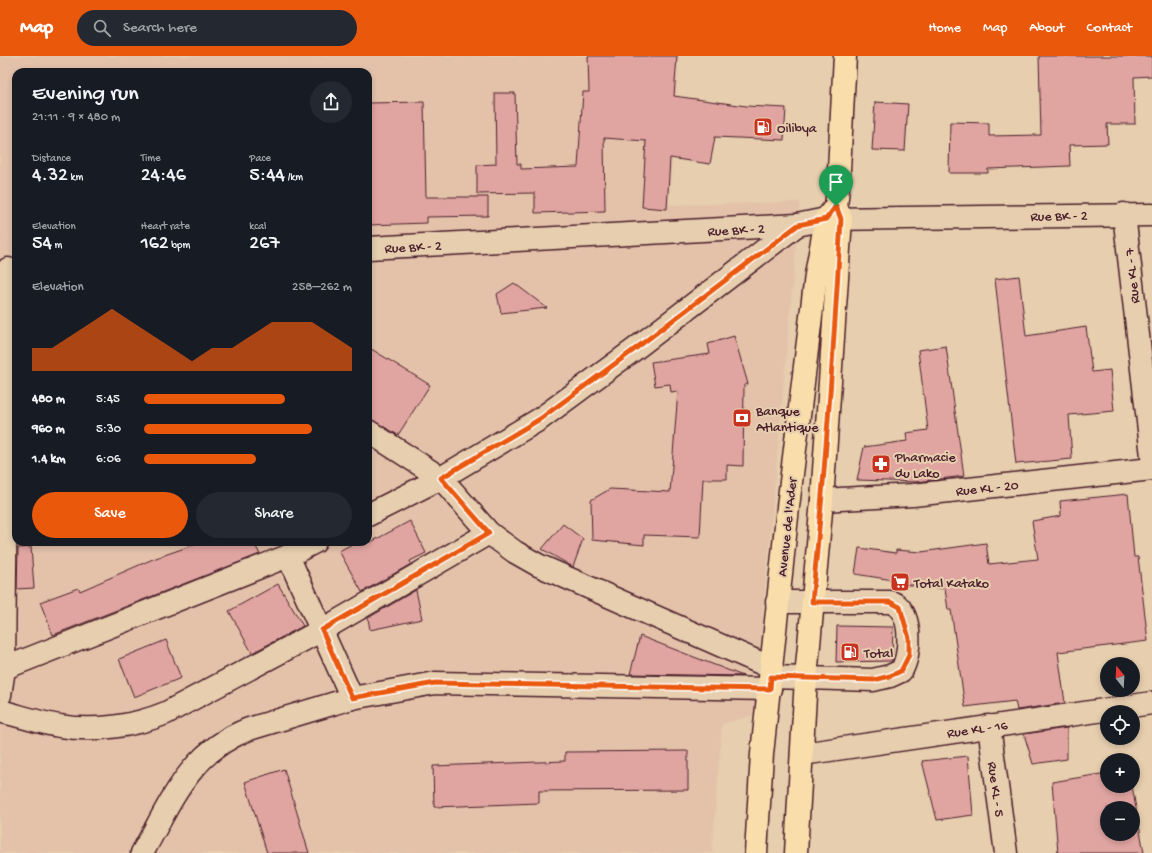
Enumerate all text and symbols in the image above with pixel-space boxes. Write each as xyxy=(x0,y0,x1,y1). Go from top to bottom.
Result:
search box xyxy=(77,10,357,46)
text: Map xyxy=(20,17,53,40)
icon: search xyxy=(91,17,113,39)
text: Search here xyxy=(123,19,197,37)
text: Home xyxy=(929,20,961,37)
text: Map xyxy=(983,20,1007,37)
text: About xyxy=(1029,20,1065,37)
text: Contact xyxy=(1087,20,1132,37)
button: share xyxy=(310,81,352,123)
text: Evening run xyxy=(32,82,139,108)
text: 21:11 · 9 × 480 m xyxy=(32,110,120,125)
fuel station icon: Oilibya xyxy=(752,116,774,138)
place label: Oilibya xyxy=(777,121,818,138)
text: Distance xyxy=(32,153,71,165)
text: Time xyxy=(141,153,161,165)
text: Pace xyxy=(249,153,271,165)
text: 4.32 xyxy=(32,165,68,188)
text: 24:46 xyxy=(141,165,186,188)
text: 5:44 xyxy=(249,165,285,188)
pin xyxy=(819,165,853,206)
icon: arrive xyxy=(825,171,847,193)
text: km xyxy=(68,172,83,184)
text: /km xyxy=(285,172,303,184)
street label: Rue BK - 2 xyxy=(1030,208,1088,226)
text: Elevation xyxy=(32,221,76,233)
text: Heart rate xyxy=(141,221,190,233)
text: kcal xyxy=(249,221,267,233)
street label: Rue BK - 2 xyxy=(707,222,765,241)
text: 54 xyxy=(32,233,52,256)
text: 162 xyxy=(141,233,169,256)
text: 267 xyxy=(249,233,280,256)
street label: Rue BK - 2 xyxy=(384,239,442,258)
text: m xyxy=(52,240,62,252)
text: bpm xyxy=(169,240,190,252)
street label: Rue KL - 7 xyxy=(1122,246,1145,304)
text: Elevation xyxy=(32,280,84,295)
text: 258–262 m xyxy=(292,280,352,295)
text: 480 m xyxy=(32,392,65,407)
text: 5:45 xyxy=(96,392,120,407)
place label: Banque Atlantique xyxy=(755,404,819,437)
bank icon: Banque Atlantique xyxy=(731,407,753,429)
text: 960 m xyxy=(32,422,65,437)
text: 5:30 xyxy=(96,422,121,437)
place label: Pharmacie du Lako xyxy=(894,450,956,483)
text: 1.4 km xyxy=(32,452,66,467)
text: 6:06 xyxy=(96,452,121,467)
pharmacy icon: Pharmacie du Lako xyxy=(870,453,892,475)
street label: Avenue de l'Ader xyxy=(775,476,802,578)
street label: Rue KL - 20 xyxy=(955,478,1020,501)
button: Save xyxy=(32,492,188,538)
button: Share xyxy=(196,492,352,538)
supermarket icon: Total Katako xyxy=(889,571,911,593)
place label: Total Katako xyxy=(913,576,989,593)
fuel station icon: Total xyxy=(839,641,861,663)
place label: Total xyxy=(863,646,893,663)
north arrow xyxy=(1100,657,1140,697)
map controls xyxy=(1100,657,1140,841)
button: locate xyxy=(1100,705,1140,745)
street label: Rue KL - 16 xyxy=(946,718,1010,743)
button: + xyxy=(1100,753,1140,793)
street label: Rue KL - 5 xyxy=(982,761,1007,818)
button: − xyxy=(1100,801,1140,841)

